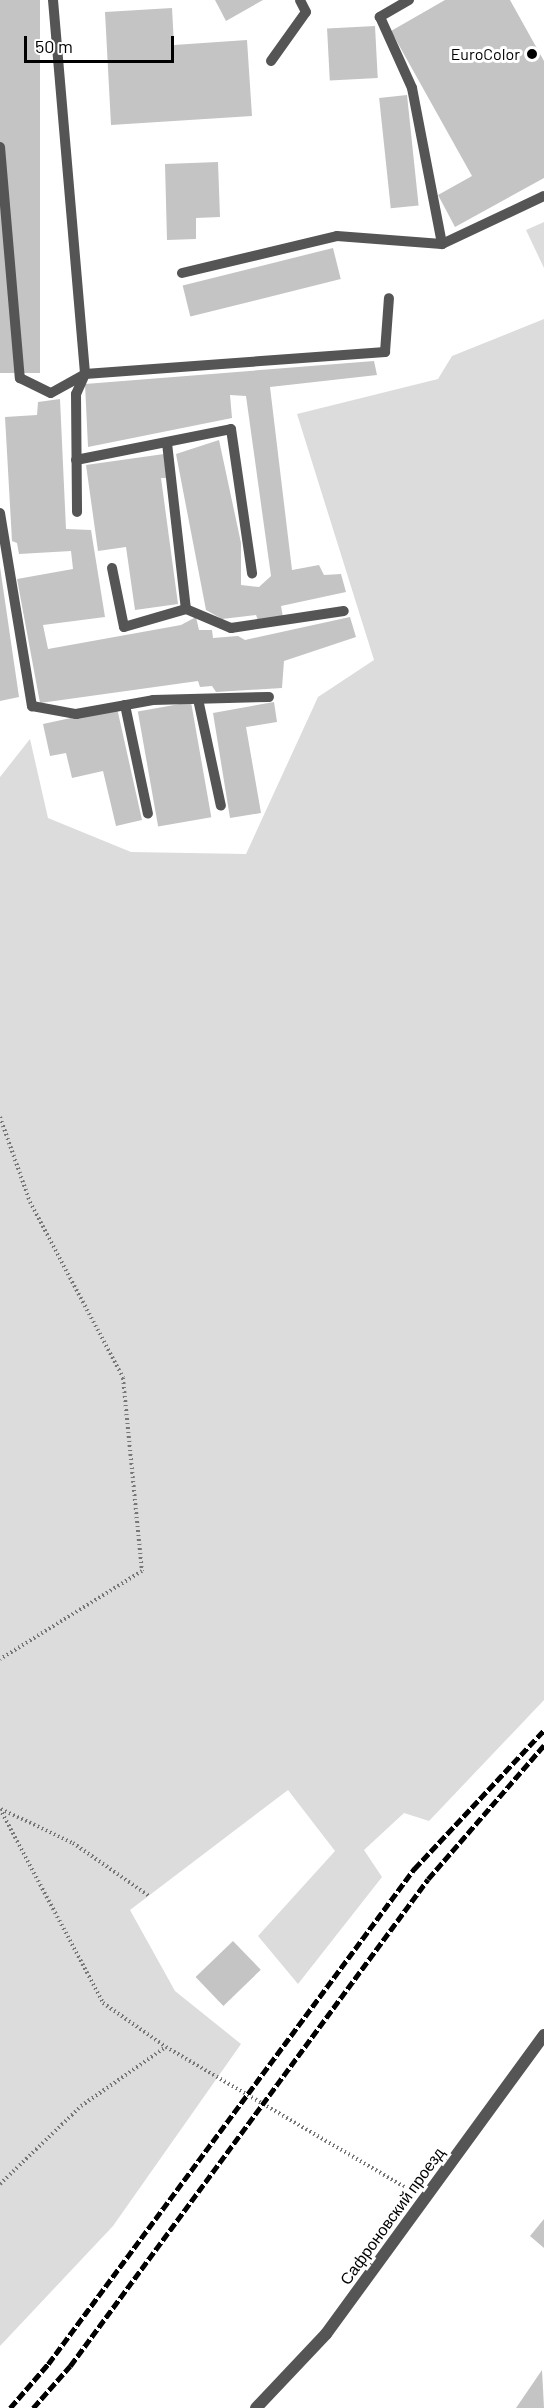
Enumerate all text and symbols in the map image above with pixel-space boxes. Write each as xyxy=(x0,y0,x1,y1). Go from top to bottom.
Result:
scale bar xyxy=(27,24,177,62)
text: 50 m xyxy=(35,35,73,57)
place label: EuroColor xyxy=(451,44,520,64)
marker: EuroColor xyxy=(525,47,539,61)
street label: Сафроновский проезд xyxy=(336,2144,448,2288)

